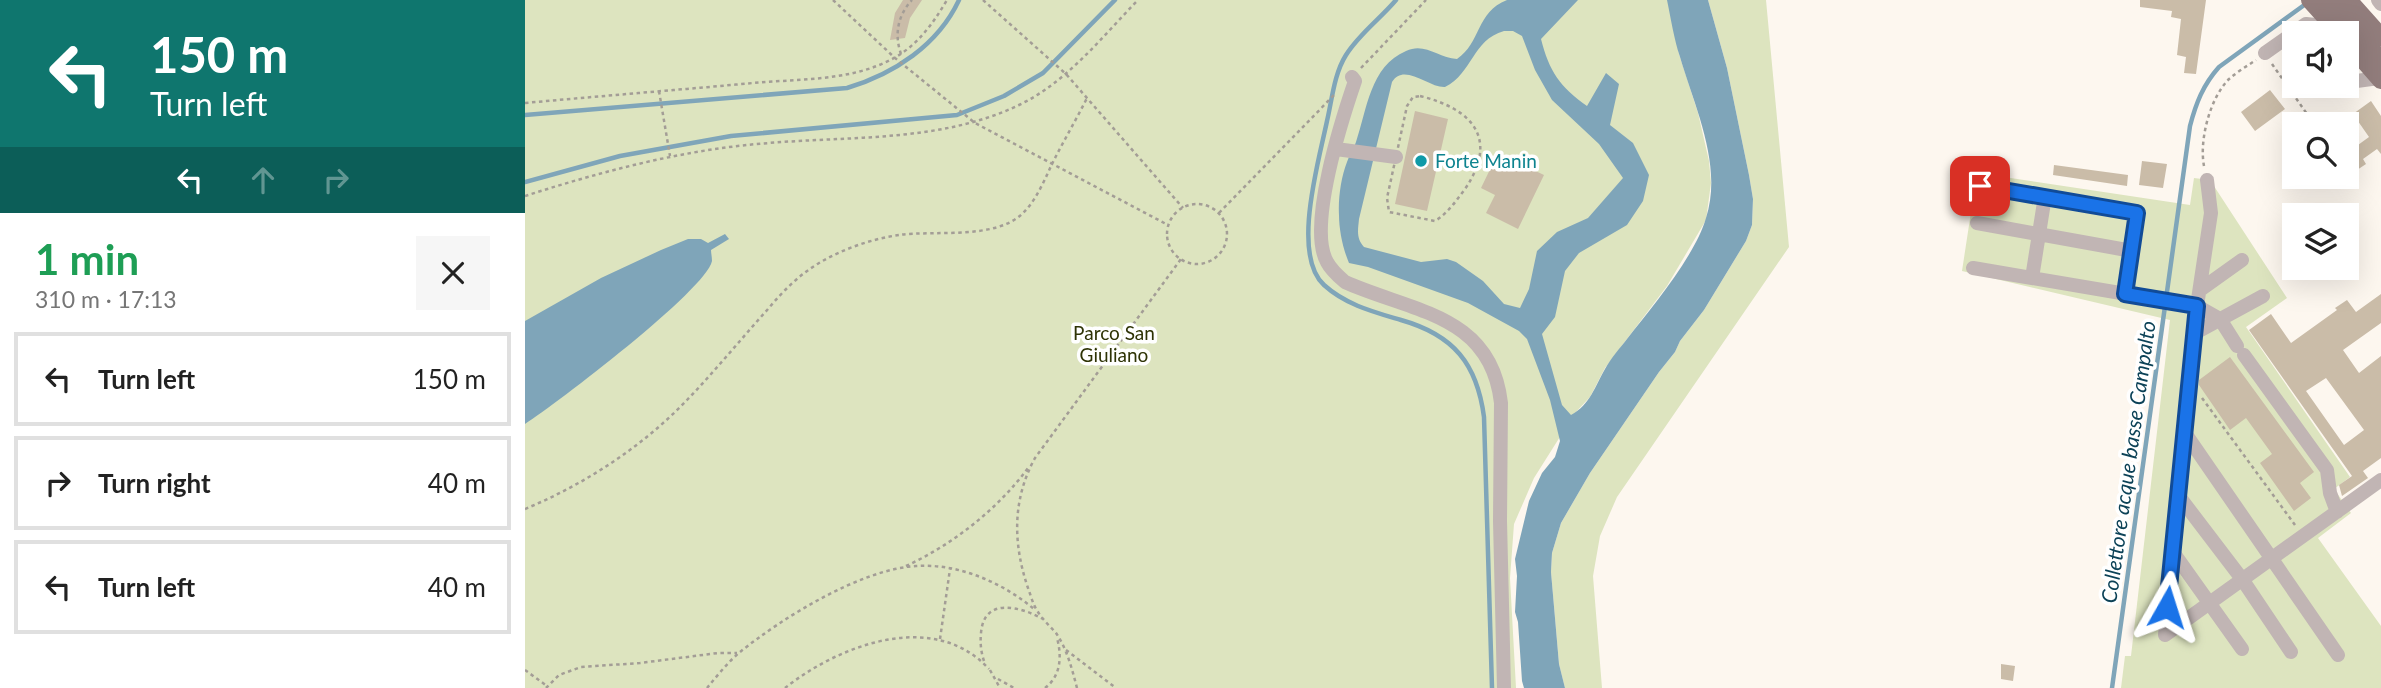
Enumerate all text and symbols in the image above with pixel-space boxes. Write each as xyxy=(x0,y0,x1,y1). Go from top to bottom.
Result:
map controls xyxy=(2282,21,2359,280)
button: sound xyxy=(2282,21,2359,98)
text: 150 m xyxy=(150,25,288,83)
icon: left xyxy=(35,28,126,119)
text: Turn left xyxy=(150,84,267,123)
button: search xyxy=(2282,112,2359,189)
place label: Forte Manin xyxy=(1435,149,1537,172)
marker: Forte Manin xyxy=(1413,153,1429,169)
pin xyxy=(1950,156,2010,216)
icon: left xyxy=(171,161,209,199)
icon: ahead xyxy=(244,161,282,199)
icon: right xyxy=(317,161,355,199)
icon: arrive xyxy=(1961,167,1999,205)
button: layers xyxy=(2282,203,2359,280)
text: 1 min xyxy=(35,234,139,284)
button: close xyxy=(416,236,490,310)
text: 310 m · 17:13 xyxy=(35,285,177,313)
water label: Collettore acque basse Campalto xyxy=(2095,319,2160,605)
park label: Parco San Giuliano xyxy=(1073,321,1155,366)
icon: left xyxy=(39,360,77,398)
text: Turn left xyxy=(98,363,195,395)
text: 150 m xyxy=(413,363,486,395)
icon: right xyxy=(39,464,77,502)
text: Turn right xyxy=(98,467,211,499)
text: 40 m xyxy=(428,467,486,499)
icon: left xyxy=(39,568,77,606)
position arrow xyxy=(2130,570,2204,644)
text: Turn left xyxy=(98,571,195,603)
text: 40 m xyxy=(428,571,486,603)

